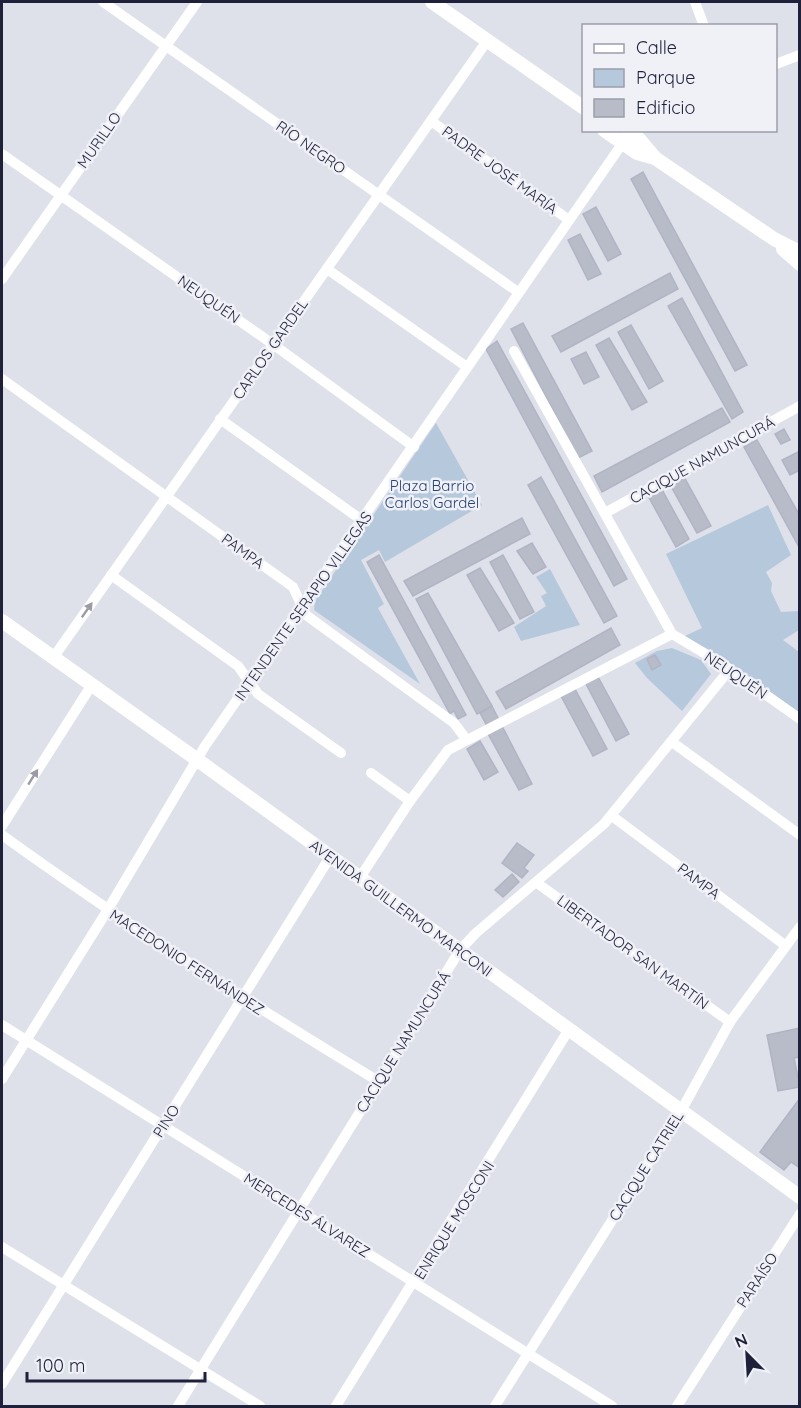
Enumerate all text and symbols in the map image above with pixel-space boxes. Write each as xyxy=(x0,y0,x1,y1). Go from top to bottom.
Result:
legend xyxy=(582,24,777,132)
text: Calle xyxy=(636,36,677,59)
text: Parque xyxy=(636,66,695,89)
text: Edificio xyxy=(636,96,695,119)
street label: MURILLO xyxy=(73,108,125,172)
street label: RÍO NEGRO xyxy=(273,116,349,178)
street label: PADRE JOSÉ MARÍA xyxy=(438,122,562,218)
street label: NEUQUÉN xyxy=(174,271,244,327)
street label: CARLOS GARDEL xyxy=(228,295,312,403)
street label: CACIQUE NAMUNCURÁ xyxy=(626,412,778,508)
park label: Plaza Barrio Carlos Gardel xyxy=(385,476,479,512)
street label: INTENDENTE SERAPIO VILLEGAS xyxy=(230,508,376,704)
street label: PAMPA xyxy=(218,529,268,573)
one-way arrow xyxy=(81,602,92,618)
street label: NEUQUÉN xyxy=(701,647,771,703)
one-way arrow xyxy=(27,769,38,785)
street label: AVENIDA GUILLERMO MARCONI xyxy=(306,835,496,981)
street label: PAMPA xyxy=(674,859,724,903)
street label: LIBERTADOR SAN MARTÍN xyxy=(553,891,713,1013)
street label: MACEDONIO FERNÁNDEZ xyxy=(106,905,268,1019)
street label: CACIQUE NAMUNCURÁ xyxy=(352,968,454,1116)
street label: PINO xyxy=(149,1101,183,1141)
street label: CACIQUE CATRIEL xyxy=(605,1108,687,1224)
street label: ENRIQUE MOSCONI xyxy=(410,1157,498,1283)
street label: MERCEDES ÁLVAREZ xyxy=(240,1168,374,1262)
street label: PARAÍSO xyxy=(732,1249,782,1311)
north arrow xyxy=(717,1324,777,1384)
text: N xyxy=(731,1329,750,1352)
scale bar xyxy=(27,1345,206,1383)
text: 100 m xyxy=(36,1354,85,1377)

